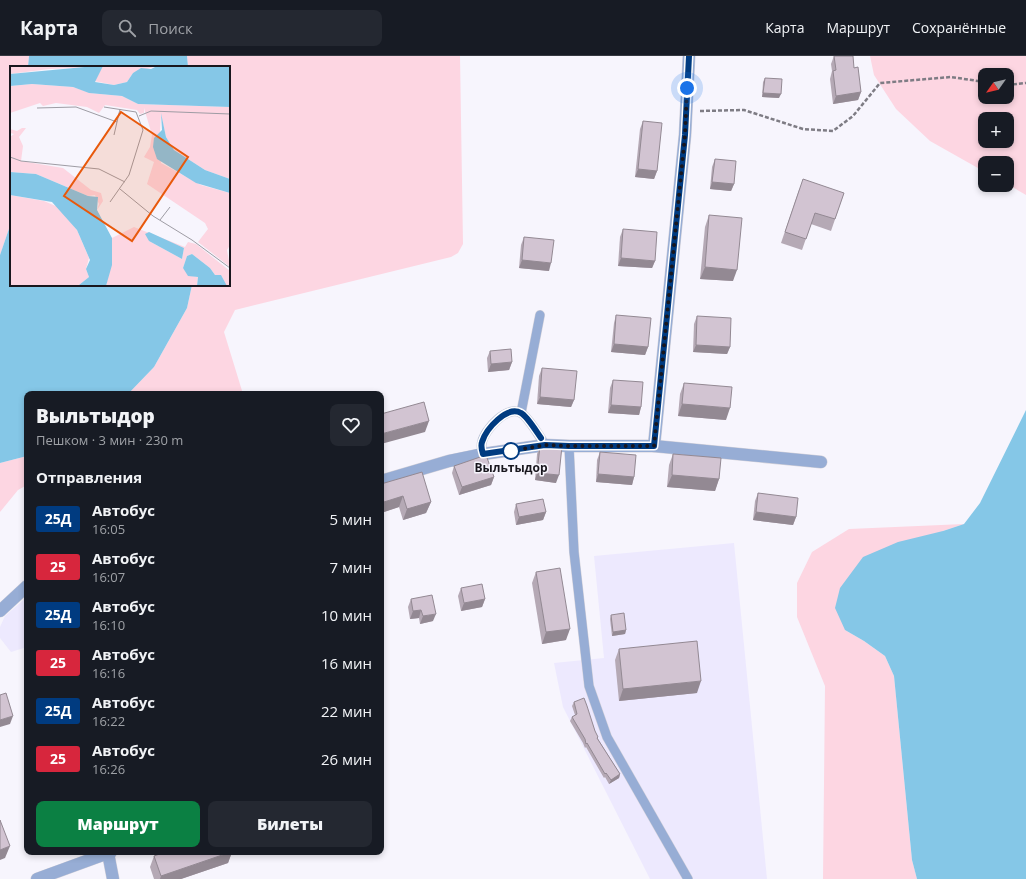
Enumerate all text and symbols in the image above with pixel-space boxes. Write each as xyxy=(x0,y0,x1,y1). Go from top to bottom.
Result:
search box xyxy=(102,10,382,46)
text: Карта xyxy=(20,15,78,41)
icon: search xyxy=(116,17,138,39)
text: Поиск xyxy=(148,18,193,38)
text: Карта xyxy=(765,18,804,37)
text: Маршрут xyxy=(826,18,890,37)
text: Сохранённые xyxy=(912,18,1006,37)
inset map xyxy=(10,66,230,286)
north arrow xyxy=(978,68,1014,104)
map controls xyxy=(978,68,1014,192)
your location xyxy=(677,78,697,98)
button: + xyxy=(978,112,1014,148)
button: − xyxy=(978,156,1014,192)
text: Выльтыдор xyxy=(36,403,155,429)
button: heart xyxy=(330,404,372,446)
text: Пешком · 3 мин · 230 m xyxy=(36,431,183,449)
marker: Выльтыдор xyxy=(502,442,520,460)
place label: Выльтыдор xyxy=(474,459,548,476)
text: Отправления xyxy=(36,467,142,487)
text: Автобус xyxy=(92,500,155,520)
text: 25Д xyxy=(45,509,71,528)
text: 5 мин xyxy=(329,509,372,529)
text: 16:05 xyxy=(92,520,125,538)
text: Автобус xyxy=(92,548,155,568)
text: 25 xyxy=(50,557,66,576)
text: 7 мин xyxy=(329,557,372,577)
text: 16:07 xyxy=(92,568,125,586)
text: Автобус xyxy=(92,596,155,616)
text: 25Д xyxy=(45,605,71,624)
text: 10 мин xyxy=(321,605,372,625)
text: 16:10 xyxy=(92,616,125,634)
text: Автобус xyxy=(92,644,155,664)
text: 25 xyxy=(50,653,66,672)
text: 16 мин xyxy=(321,653,372,673)
text: 16:16 xyxy=(92,664,125,682)
text: Автобус xyxy=(92,692,155,712)
text: 25Д xyxy=(45,701,71,720)
text: 22 мин xyxy=(321,701,372,721)
text: 16:22 xyxy=(92,712,125,730)
text: Автобус xyxy=(92,740,155,760)
text: 25 xyxy=(50,749,66,768)
text: 26 мин xyxy=(321,749,372,769)
text: 16:26 xyxy=(92,760,125,778)
button: Маршрут xyxy=(36,801,200,847)
button: Билеты xyxy=(208,801,372,847)

